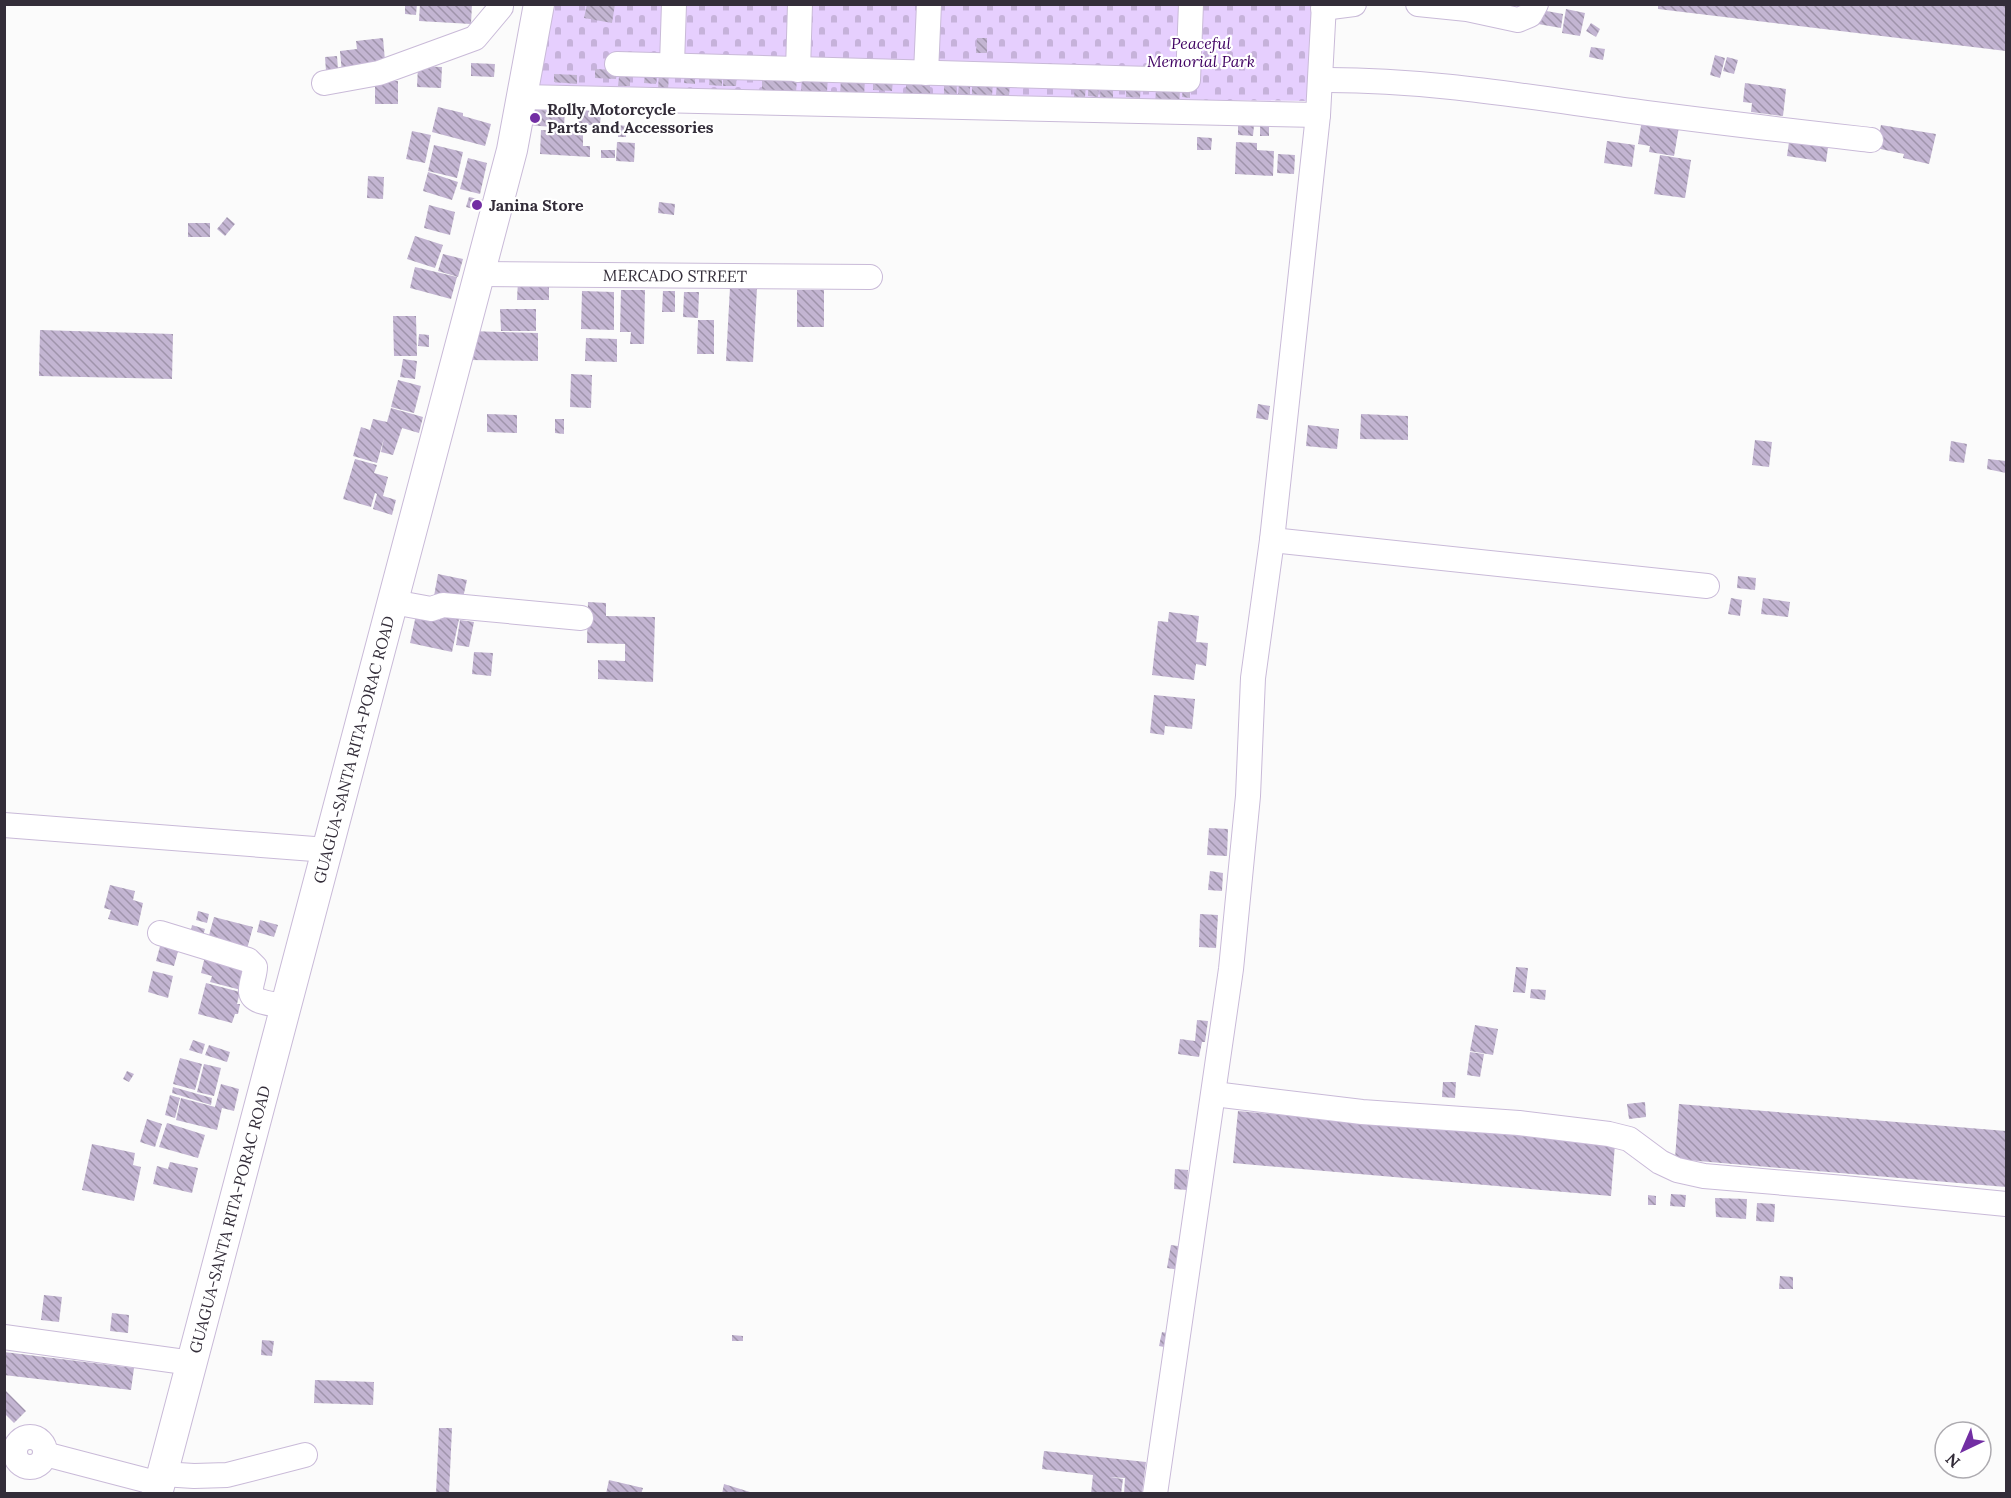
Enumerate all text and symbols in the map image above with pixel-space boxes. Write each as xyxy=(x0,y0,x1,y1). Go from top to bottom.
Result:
park label: Peaceful Memorial Park xyxy=(1147,33,1255,71)
place label: Rolly Motorcycle Parts and Accessories xyxy=(547,99,714,137)
marker: Rolly Motorcycle Parts and Accessories xyxy=(528,111,542,125)
place label: Janina Store xyxy=(489,195,584,215)
marker: Janina Store xyxy=(470,198,484,212)
street label: MERCADO STREET xyxy=(603,265,747,286)
street label: GUAGUA-SANTA RITA-PORAC ROAD xyxy=(309,614,399,885)
street label: GUAGUA-SANTA RITA-PORAC ROAD xyxy=(185,1083,274,1355)
north arrow xyxy=(1933,1420,1993,1480)
text: N xyxy=(1941,1449,1964,1472)

